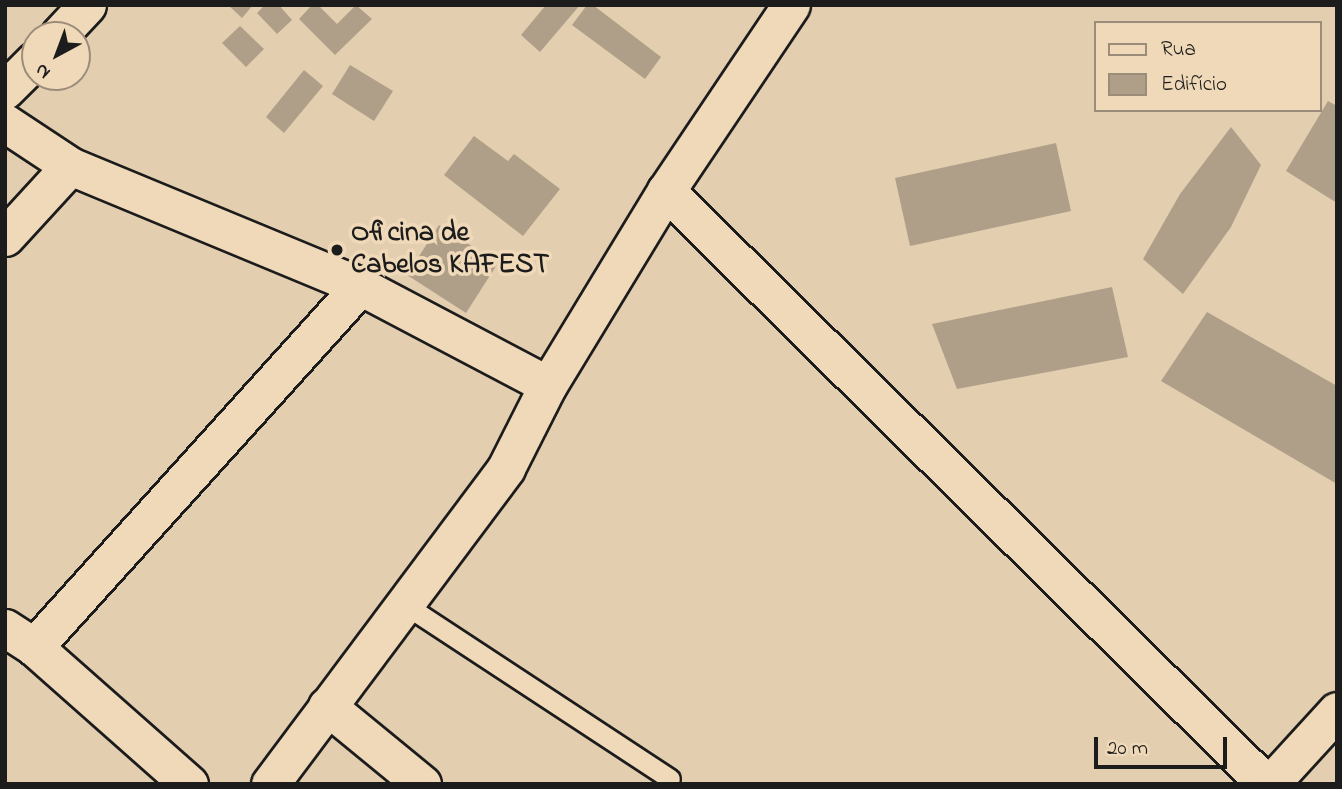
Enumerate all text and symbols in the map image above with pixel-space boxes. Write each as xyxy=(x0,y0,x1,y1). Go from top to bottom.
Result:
north arrow xyxy=(21,21,91,91)
legend xyxy=(1094,21,1321,112)
text: Rua xyxy=(1161,35,1196,65)
text: N xyxy=(30,56,57,85)
text: Edifício xyxy=(1161,70,1227,100)
place label: Oficina de Cabelos KAFEST xyxy=(351,217,549,283)
marker: Oficina de Cabelos KAFEST xyxy=(329,242,345,258)
scale bar xyxy=(1097,722,1230,766)
text: 20 m xyxy=(1107,734,1148,764)

